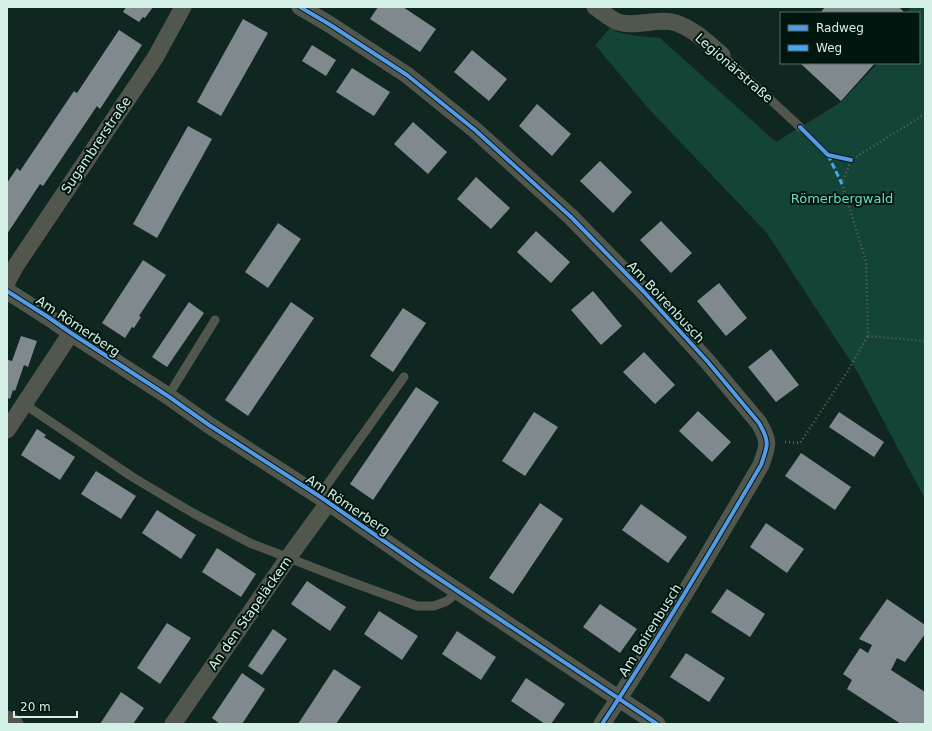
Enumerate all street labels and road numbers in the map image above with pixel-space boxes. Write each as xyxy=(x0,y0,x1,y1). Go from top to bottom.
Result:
street label: Legionärstraße xyxy=(692,30,776,106)
street label: Sugambrerstraße xyxy=(58,94,134,196)
street label: Am Boirenbusch xyxy=(624,258,708,346)
street label: Am Römerberg xyxy=(33,292,123,360)
street label: Am Römerberg xyxy=(303,471,393,539)
street label: An den Stapeläckern xyxy=(205,554,295,672)
street label: Am Boirenbusch xyxy=(616,581,684,679)

